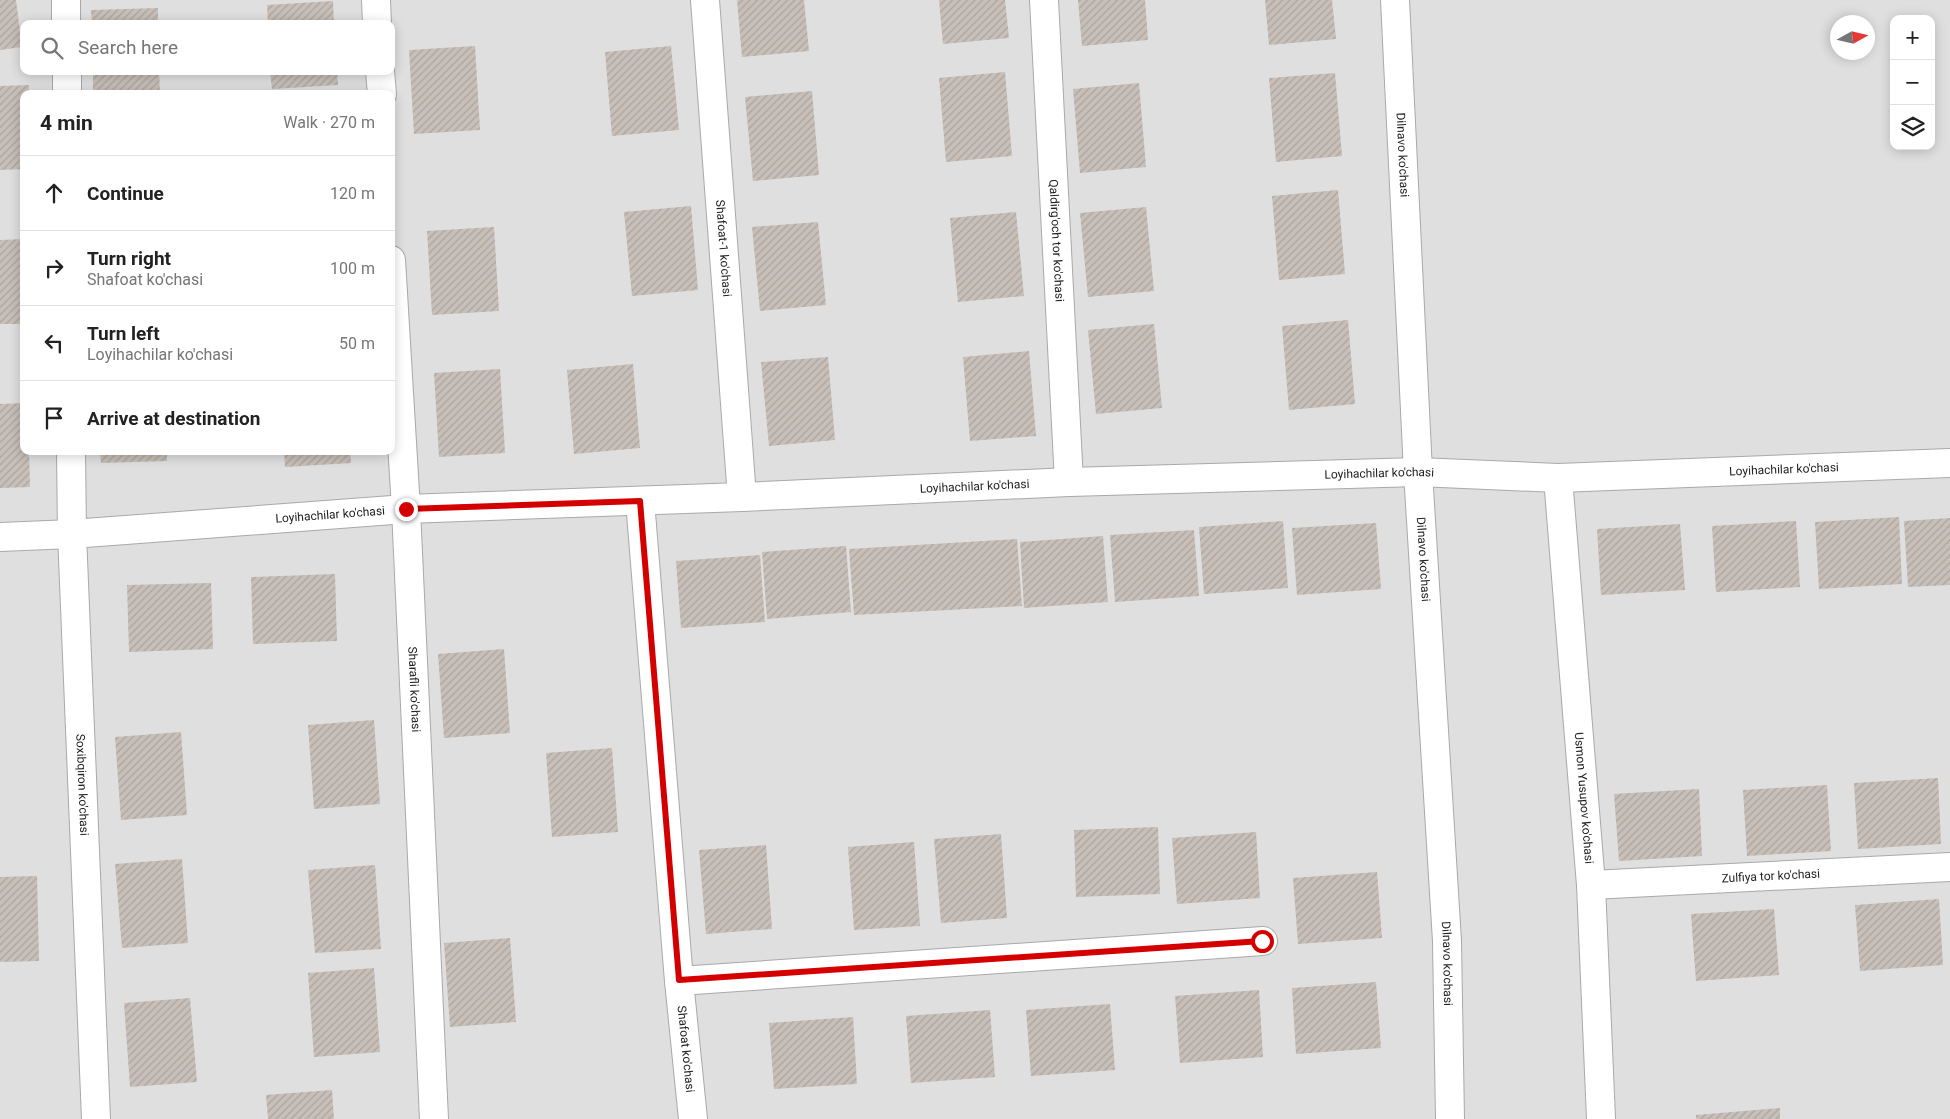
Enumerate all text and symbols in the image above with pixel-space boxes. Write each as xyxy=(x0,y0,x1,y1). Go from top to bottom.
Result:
north arrow xyxy=(1830,15,1875,60)
map controls xyxy=(1890,15,1935,150)
button: + xyxy=(1890,15,1935,60)
search box xyxy=(20,20,395,75)
icon: search xyxy=(38,34,66,62)
text: Search here xyxy=(78,36,178,59)
button: − xyxy=(1890,60,1935,105)
button: layers xyxy=(1890,105,1935,150)
text: 4 min xyxy=(40,111,93,135)
street label: Dilnavo ko'chasi xyxy=(1393,112,1412,198)
text: Walk · 270 m xyxy=(283,113,375,132)
icon: ahead xyxy=(40,179,68,207)
street label: Qaldirg'och tor ko'chasi xyxy=(1046,179,1067,302)
text: Continue xyxy=(87,182,164,205)
text: 120 m xyxy=(330,184,375,203)
street label: Shafoat-1 ko'chasi xyxy=(713,199,734,297)
text: Turn right xyxy=(87,247,171,270)
icon: right xyxy=(40,254,68,282)
text: 100 m xyxy=(330,259,375,278)
text: Shafoat ko'chasi xyxy=(87,270,203,289)
text: Turn left xyxy=(87,322,160,345)
icon: left xyxy=(40,329,68,357)
text: 50 m xyxy=(339,334,375,353)
text: Loyihachilar ko'chasi xyxy=(87,345,233,364)
icon: arrive xyxy=(40,404,68,432)
text: Arrive at destination xyxy=(87,407,260,430)
street label: Loyihachilar ko'chasi xyxy=(1729,460,1839,478)
street label: Loyihachilar ko'chasi xyxy=(1324,465,1435,482)
street label: Loyihachilar ko'chasi xyxy=(919,477,1030,496)
route end xyxy=(395,498,418,521)
street label: Loyihachilar ko'chasi xyxy=(275,504,386,526)
street label: Dilnavo ko'chasi xyxy=(1414,517,1433,602)
street label: Sharafli ko'chasi xyxy=(405,646,423,733)
street label: Usmon Yusupov ko'chasi xyxy=(1572,732,1596,864)
street label: Soxibqiron ko'chasi xyxy=(73,733,91,836)
street label: Zulfiya tor ko'chasi xyxy=(1721,867,1820,885)
street label: Dilnavo ko'chasi xyxy=(1439,921,1455,1006)
route start xyxy=(1251,930,1274,953)
street label: Shafoat ko'chasi xyxy=(675,1005,697,1093)

